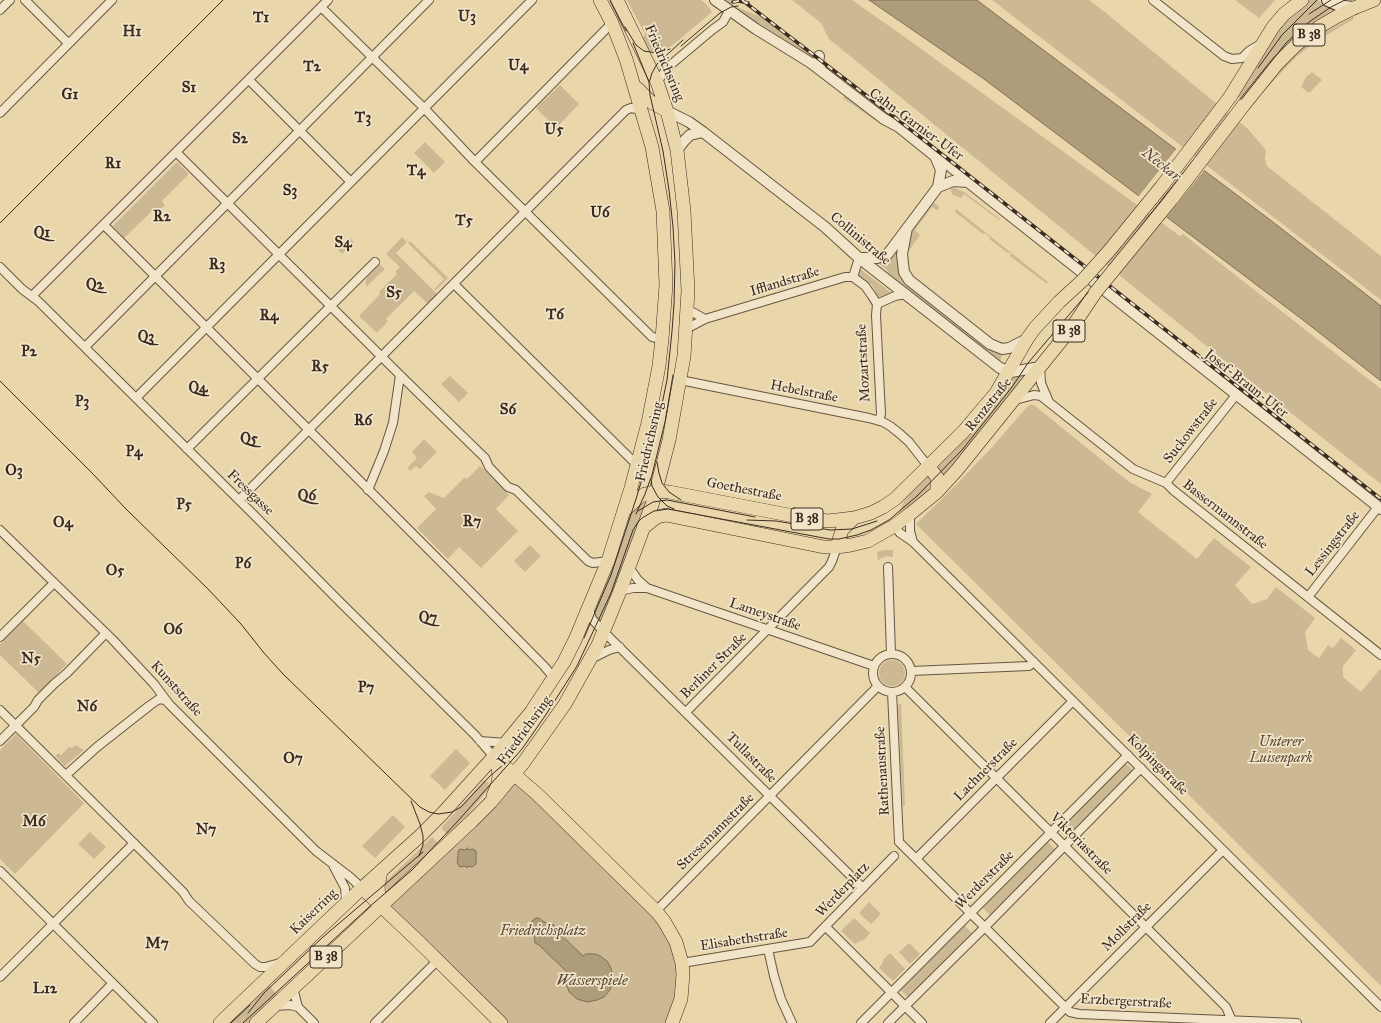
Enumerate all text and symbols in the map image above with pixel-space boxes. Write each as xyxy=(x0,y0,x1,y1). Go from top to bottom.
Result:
district label: U3 xyxy=(458,8,476,26)
district label: T1 xyxy=(253,9,269,27)
street label: Friedrichsring xyxy=(640,22,688,104)
district label: H1 xyxy=(123,23,141,41)
road number: B 38 xyxy=(1293,24,1325,46)
district label: U4 xyxy=(508,57,528,75)
district label: T2 xyxy=(303,58,321,76)
district label: S1 xyxy=(182,79,196,97)
street label: Cahn-Garnier-Ufer xyxy=(866,85,966,165)
district label: G1 xyxy=(62,86,78,104)
district label: T3 xyxy=(355,109,371,127)
district label: U5 xyxy=(545,121,563,139)
district label: S2 xyxy=(232,130,248,148)
water label: Neckar xyxy=(1138,144,1184,186)
district label: R1 xyxy=(105,155,121,173)
district label: T4 xyxy=(407,162,425,180)
district label: S3 xyxy=(283,182,297,200)
district label: U6 xyxy=(590,204,610,222)
district label: R2 xyxy=(153,208,171,226)
street label: Collinistraße xyxy=(826,209,894,269)
district label: T5 xyxy=(455,212,473,230)
district label: Q1 xyxy=(34,224,50,242)
district label: S4 xyxy=(335,234,351,252)
district label: R3 xyxy=(209,256,225,274)
street label: Ifflandstraße xyxy=(748,263,822,301)
district label: Q2 xyxy=(86,276,104,294)
district label: S5 xyxy=(386,284,402,302)
district label: T6 xyxy=(546,306,564,324)
district label: R4 xyxy=(260,307,278,325)
road number: B 38 xyxy=(1053,320,1085,342)
street label: Mozartstraße xyxy=(854,323,874,403)
district label: Q3 xyxy=(138,328,154,346)
district label: P2 xyxy=(21,343,37,361)
street label: Josef-Braun-Ufer xyxy=(1201,346,1291,422)
district label: R5 xyxy=(311,358,329,376)
street label: Renzstraße xyxy=(962,375,1016,435)
street label: Hebelstraße xyxy=(769,377,839,407)
district label: Q4 xyxy=(189,379,207,397)
district label: P3 xyxy=(75,393,89,411)
street label: Suckowstraße xyxy=(1160,395,1222,467)
street label: Friedrichsring xyxy=(633,400,667,484)
district label: S6 xyxy=(500,401,516,419)
district label: R6 xyxy=(354,412,372,430)
district label: Q5 xyxy=(240,430,258,448)
district label: P4 xyxy=(126,443,142,461)
district label: O3 xyxy=(5,462,23,480)
street label: Fressgasse xyxy=(223,467,277,519)
street label: Goethestraße xyxy=(705,474,783,506)
street label: Bassermannstraße xyxy=(1179,476,1271,554)
district label: Q6 xyxy=(298,487,316,505)
district label: P5 xyxy=(176,496,192,514)
road number: B 38 xyxy=(791,508,823,530)
street label: Lessingstraße xyxy=(1302,508,1364,580)
district label: R7 xyxy=(463,513,481,531)
district label: O4 xyxy=(53,514,73,532)
district label: P6 xyxy=(235,555,251,573)
district label: O5 xyxy=(106,562,124,580)
street label: Lameystraße xyxy=(727,595,803,635)
district label: Q7 xyxy=(419,609,437,627)
district label: O6 xyxy=(163,621,183,639)
street label: Berliner Straße xyxy=(677,629,751,703)
district label: N5 xyxy=(21,650,41,668)
street label: Kunststraße xyxy=(147,658,205,720)
district label: P7 xyxy=(358,679,374,697)
street label: Friedrichsring xyxy=(494,693,556,769)
district label: N6 xyxy=(77,698,97,716)
street label: Rathenaustraße xyxy=(872,726,894,816)
street label: Tullastraße xyxy=(722,729,780,787)
street label: Kolpingstraße xyxy=(1123,731,1191,799)
street label: Lachnerstraße xyxy=(951,735,1021,805)
park label: Unterer Luisenpark xyxy=(1249,735,1313,768)
district label: O7 xyxy=(283,750,303,768)
street label: Stresemannstraße xyxy=(674,790,758,874)
street label: Viktoriastraße xyxy=(1046,809,1116,879)
district label: M6 xyxy=(22,813,46,831)
district label: N7 xyxy=(196,821,216,839)
street label: Werderstraße xyxy=(952,847,1018,913)
street label: Werderplatz xyxy=(813,859,873,921)
street label: Kaiserring xyxy=(287,885,341,939)
street label: Mollstraße xyxy=(1099,899,1155,955)
park label: Friedrichsplatz xyxy=(500,924,586,940)
street label: Elisabethstraße xyxy=(699,925,789,955)
district label: M7 xyxy=(145,935,169,953)
road number: B 38 xyxy=(310,946,342,968)
water label: Wasserspiele xyxy=(556,972,628,990)
district label: L12 xyxy=(33,980,57,998)
street label: Erzbergerstraße xyxy=(1080,991,1172,1013)

